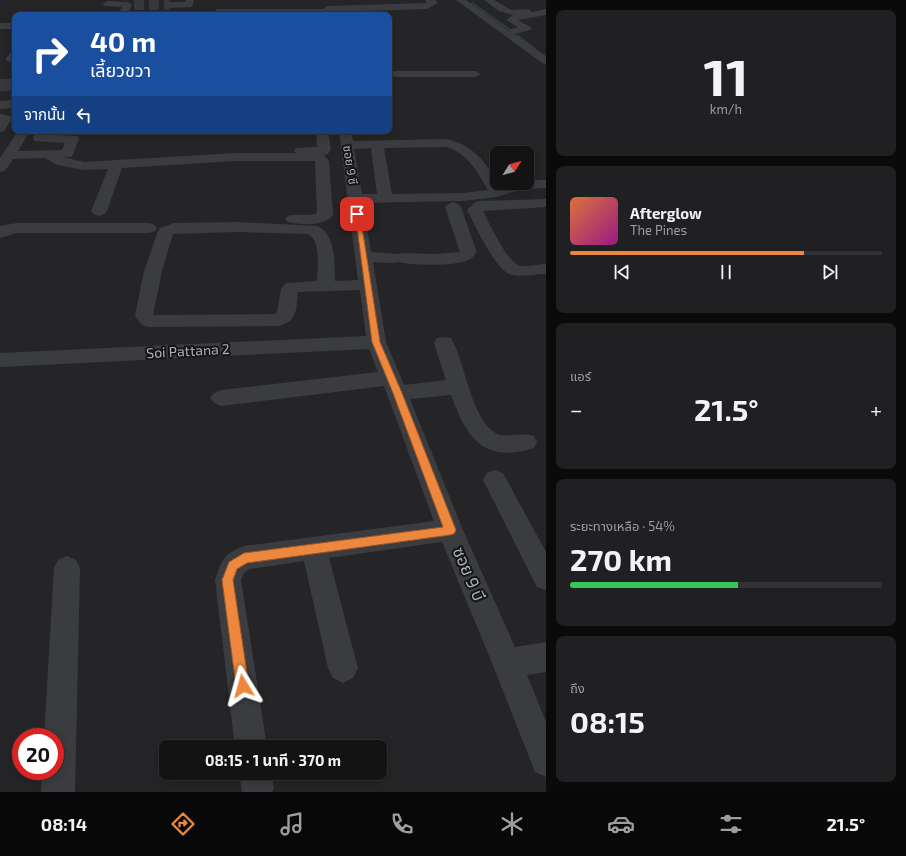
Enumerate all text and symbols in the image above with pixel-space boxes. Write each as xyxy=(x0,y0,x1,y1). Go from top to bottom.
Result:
text: 40 m xyxy=(90,24,156,58)
icon: right xyxy=(24,28,76,80)
text: 11 xyxy=(704,44,748,106)
text: เลี้ยวขวา xyxy=(90,59,151,81)
text: km/h xyxy=(710,101,742,117)
icon: left xyxy=(73,104,95,126)
text: จากนั้น xyxy=(24,105,65,123)
street label: ซอย 9 ซี xyxy=(341,144,361,185)
north arrow xyxy=(490,146,534,190)
map controls xyxy=(490,146,534,190)
pin xyxy=(340,197,374,231)
icon: arrive xyxy=(346,203,368,225)
text: Afterglow xyxy=(630,204,702,222)
text: The Pines xyxy=(630,222,687,238)
icon: previous xyxy=(611,261,633,283)
icon: pause xyxy=(715,261,737,283)
icon: next xyxy=(819,261,841,283)
street label: Soi Pattana 2 xyxy=(146,340,230,361)
text: แอร์ xyxy=(570,368,591,384)
text: 21.5° xyxy=(694,391,759,427)
text: − xyxy=(570,396,583,422)
text: + xyxy=(870,396,882,422)
text: ระยะทางเหลือ · 54% xyxy=(570,518,675,534)
text: 270 km xyxy=(570,541,672,577)
street label: ซอย 9 บี xyxy=(450,544,490,604)
position arrow xyxy=(222,665,264,707)
text: ถึง xyxy=(570,680,585,696)
text: 08:15 xyxy=(570,703,645,739)
speed limit sign: 20 xyxy=(12,728,64,780)
text: 08:15 · 1 นาที · 370 m xyxy=(205,751,341,769)
icon: directions xyxy=(169,810,197,838)
icon: music xyxy=(278,810,306,838)
icon: phone xyxy=(388,810,416,838)
icon: climate xyxy=(498,810,526,838)
icon: car xyxy=(607,810,635,838)
icon: filters xyxy=(717,810,745,838)
text: 08:14 xyxy=(41,813,87,835)
text: 21.5° xyxy=(826,813,865,835)

